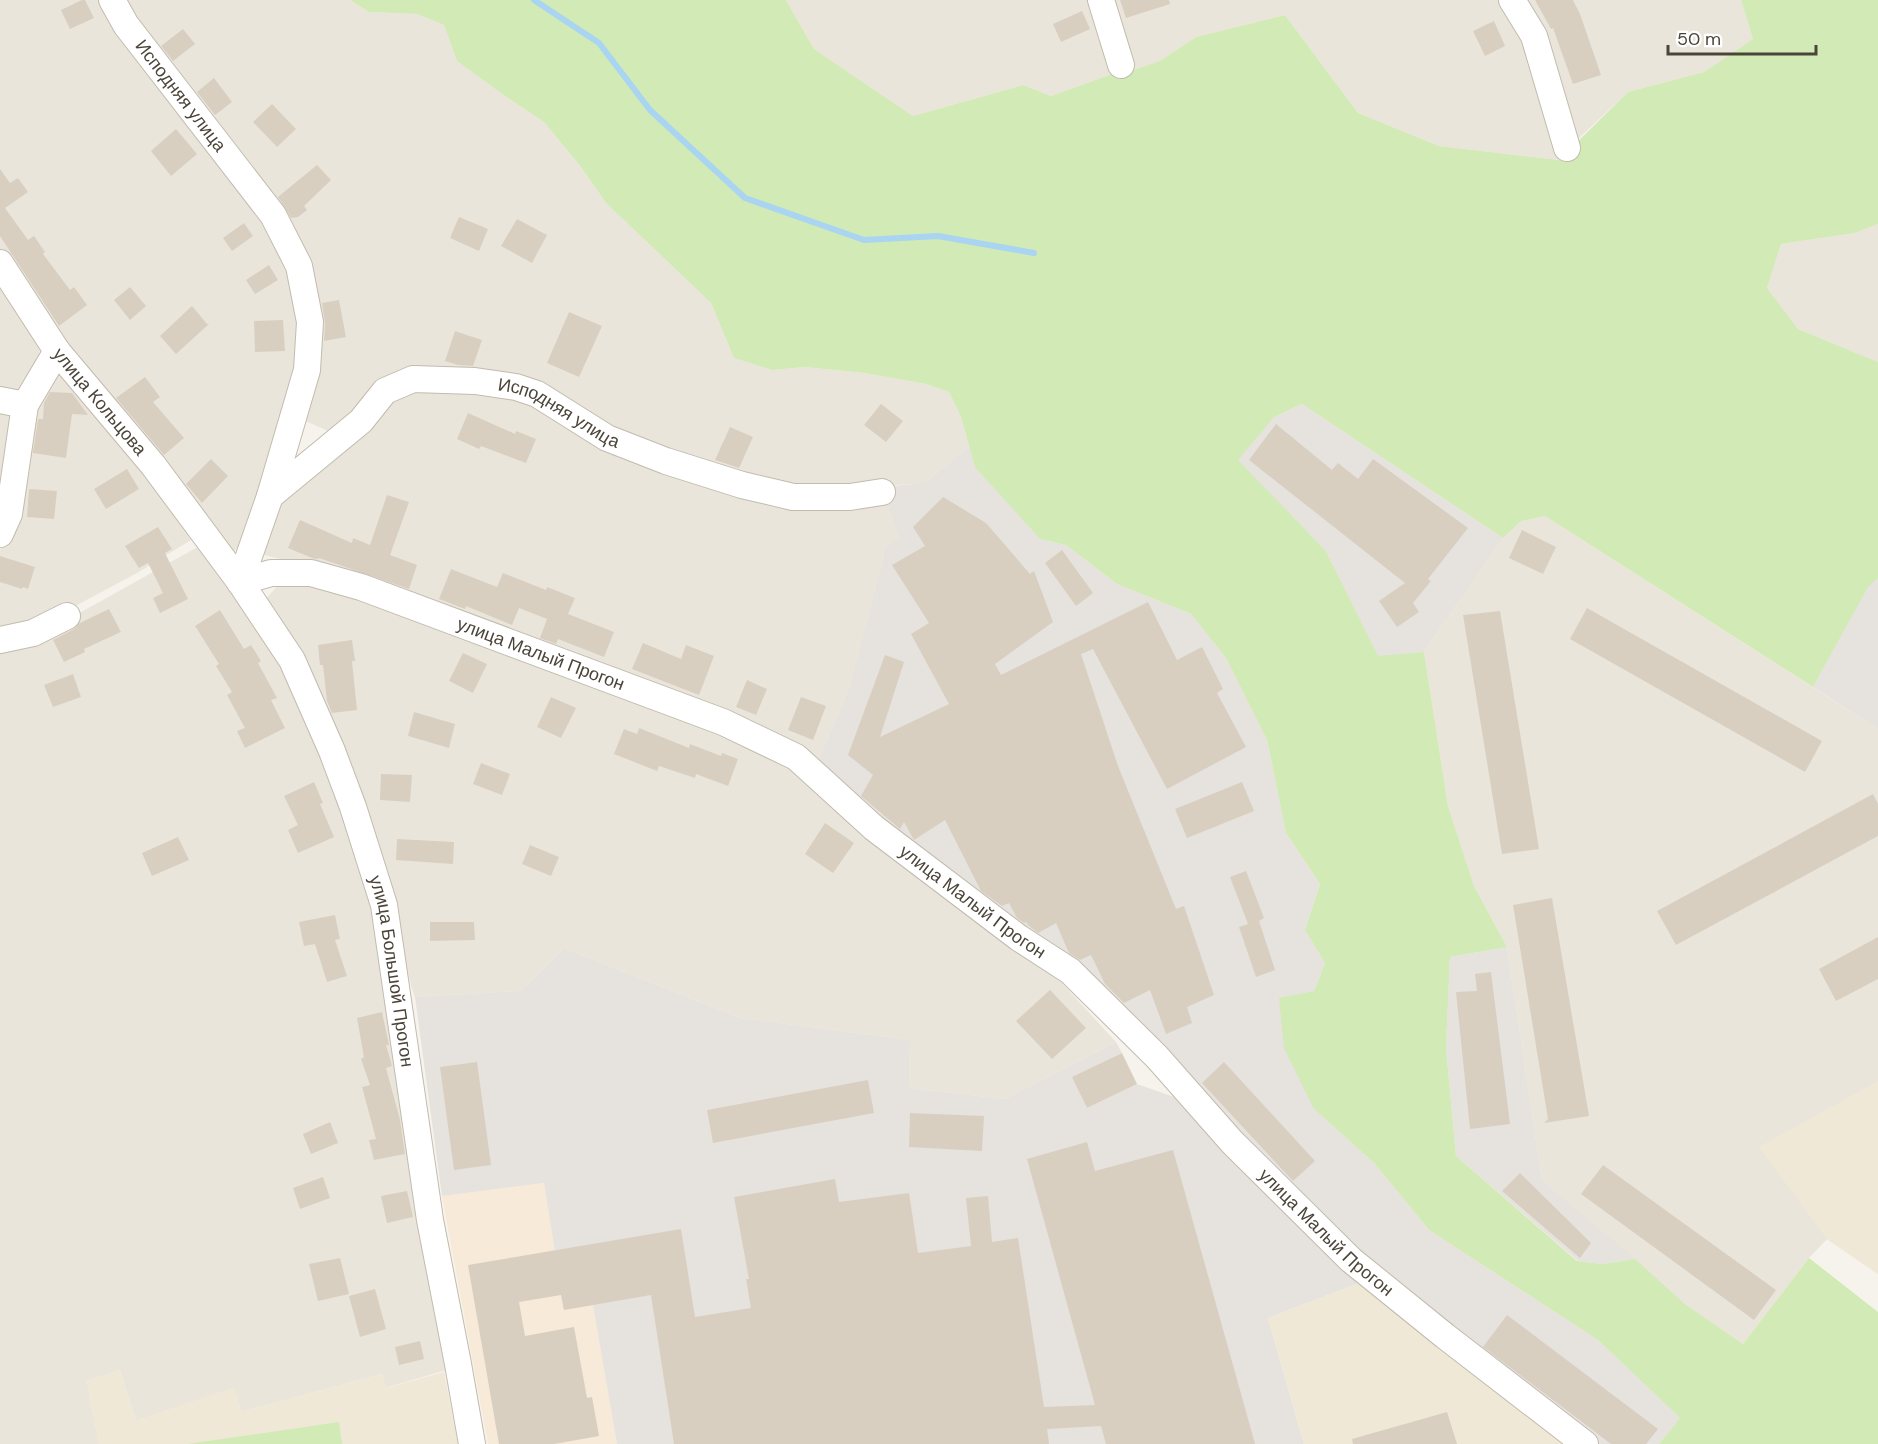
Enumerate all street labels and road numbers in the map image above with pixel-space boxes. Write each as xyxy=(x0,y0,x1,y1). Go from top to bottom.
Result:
street label: Исподняя улица xyxy=(130,35,232,157)
street label: улица Кольцова xyxy=(47,343,153,461)
street label: Исподняя улица xyxy=(496,373,624,454)
street label: улица Малый Прогон xyxy=(454,612,628,696)
street label: улица Малый Прогон xyxy=(894,839,1050,964)
street label: улица Большой Прогон xyxy=(363,872,420,1069)
street label: улица Малый Прогон xyxy=(1253,1163,1399,1302)

